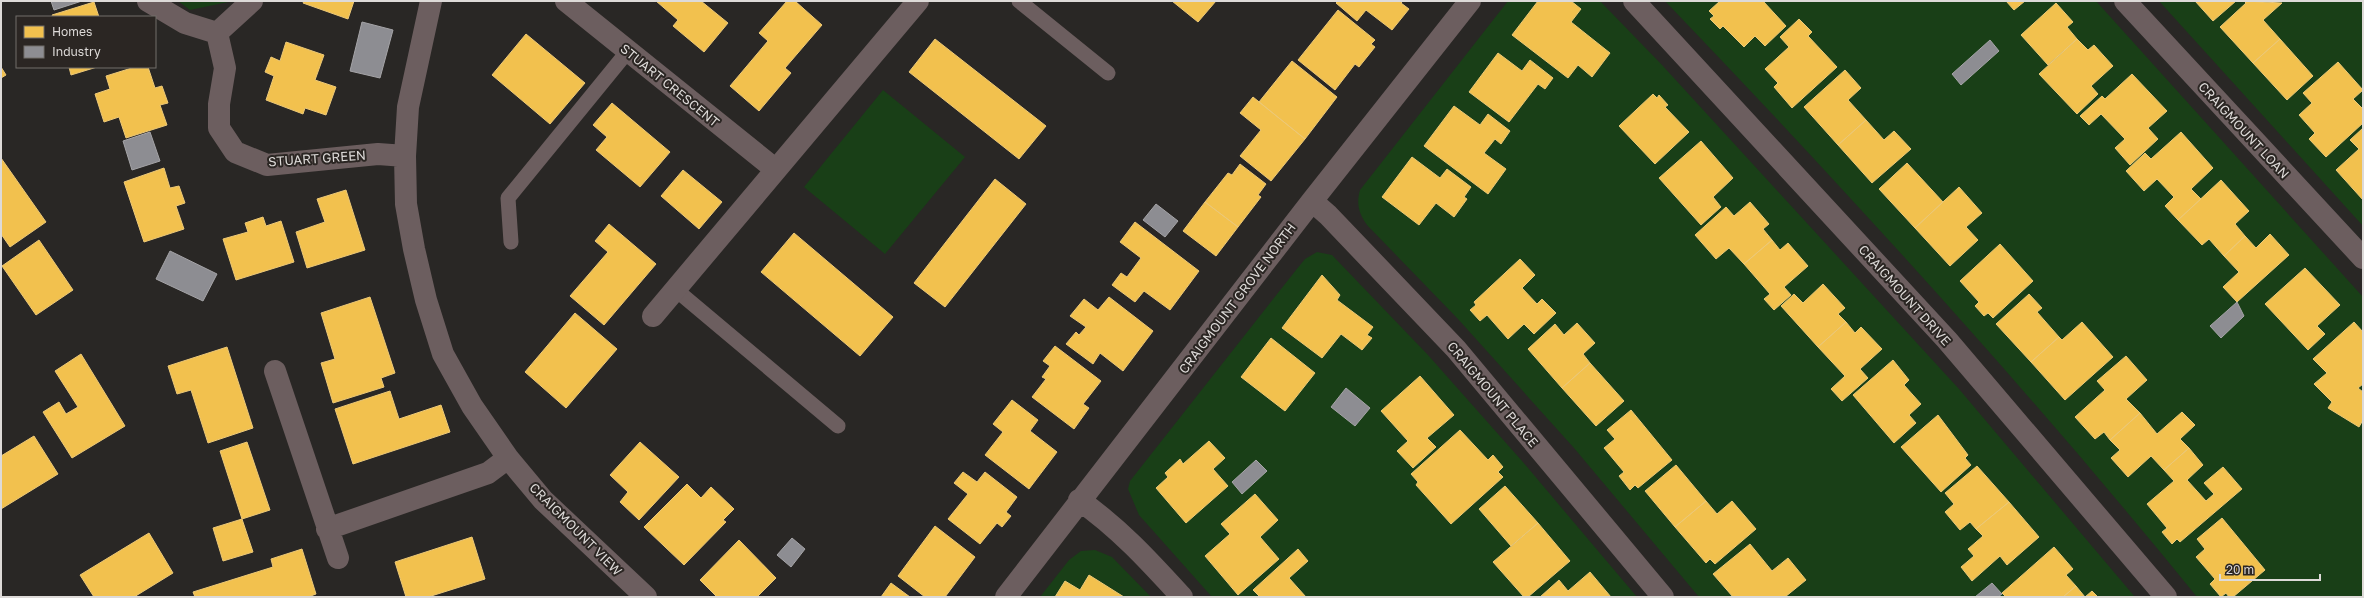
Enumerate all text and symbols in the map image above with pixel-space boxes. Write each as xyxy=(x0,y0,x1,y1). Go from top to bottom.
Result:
legend xyxy=(16,16,156,68)
text: Homes xyxy=(52,24,92,39)
street label: STUART CRESCENT xyxy=(617,40,723,130)
text: Industry xyxy=(52,44,101,59)
street label: CRAIGMOUNT LOAN xyxy=(2195,78,2293,182)
street label: STUART GREEN xyxy=(268,147,366,169)
street label: CRAIGMOUNT GROVE NORTH xyxy=(1175,219,1299,377)
street label: CRAIGMOUNT DRIVE xyxy=(1856,241,1954,349)
street label: CRAIGMOUNT PLACE xyxy=(1444,338,1542,450)
street label: CRAIGMOUNT VIEW xyxy=(526,479,626,579)
scale bar xyxy=(2220,556,2320,582)
text: 20 m xyxy=(2226,562,2254,577)

